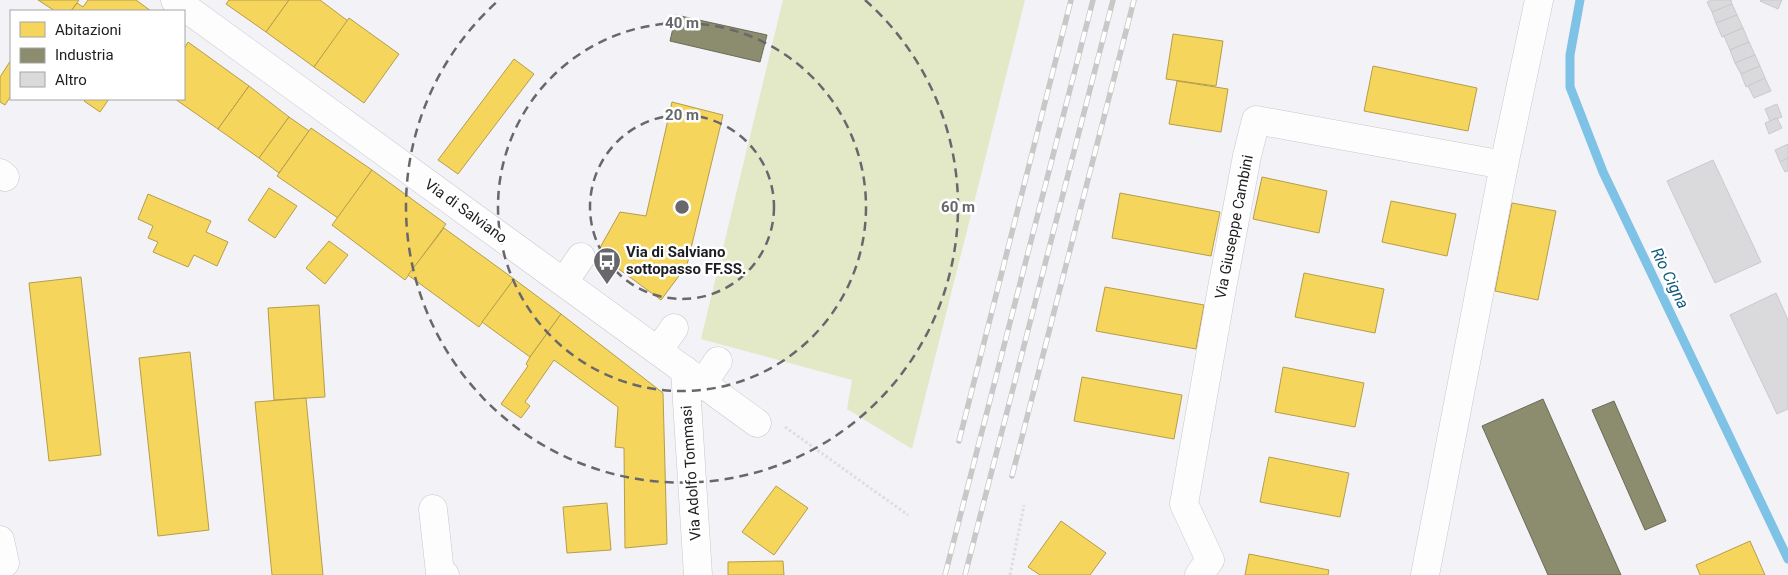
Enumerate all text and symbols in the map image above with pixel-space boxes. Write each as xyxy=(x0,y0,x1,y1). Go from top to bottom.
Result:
legend xyxy=(10,10,185,100)
text: 40 m xyxy=(665,14,699,32)
text: Abitazioni xyxy=(55,21,122,39)
text: Industria xyxy=(55,46,114,64)
text: Altro xyxy=(55,71,87,89)
text: 20 m xyxy=(665,106,699,124)
street label: Via Giuseppe Cambini xyxy=(1211,153,1257,301)
street label: Via di Salviano xyxy=(421,175,511,247)
centre of rings xyxy=(673,198,691,216)
text: 60 m xyxy=(941,198,975,216)
place label: Via di Salviano sottopasso FF.SS. xyxy=(626,243,746,278)
water label: Rio Cigna xyxy=(1647,244,1693,312)
bus stop icon: Via di Salviano sottopasso FF.SS. xyxy=(592,246,622,285)
street label: Via Adolfo Tommasi xyxy=(677,405,705,541)

